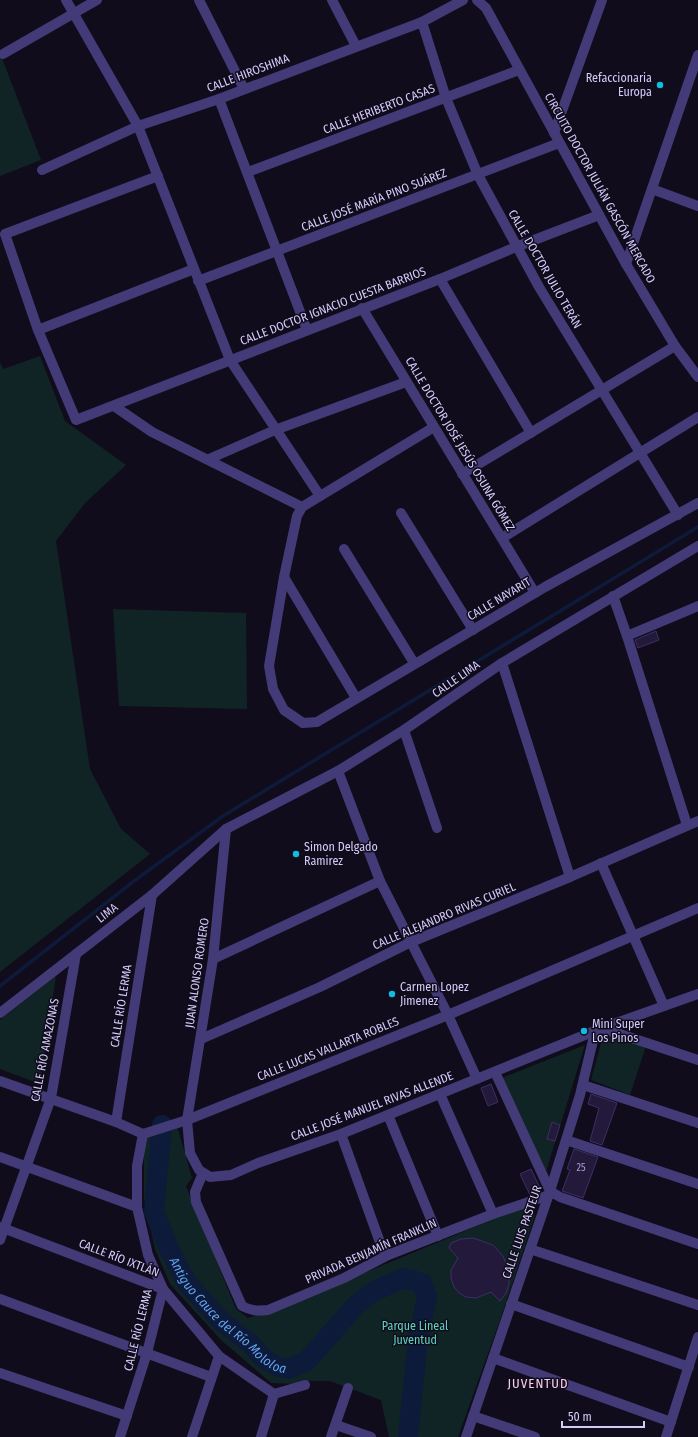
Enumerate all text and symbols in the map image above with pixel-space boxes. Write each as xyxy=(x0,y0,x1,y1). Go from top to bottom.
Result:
street label: CALLE HIROSHIMA xyxy=(205,51,292,95)
place label: Refaccionaria Europa xyxy=(586,71,652,99)
marker: Refaccionaria Europa xyxy=(655,80,665,90)
street label: CALLE HERIBERTO CASAS xyxy=(321,81,437,137)
street label: CIRCUITO DOCTOR JULIÁN GASCÓN MERCADO xyxy=(542,90,659,286)
street label: CALLE JOSÉ MARÍA PINO SUÁREZ xyxy=(299,165,449,234)
street label: CALLE DOCTOR JULIO TERÁN xyxy=(505,207,586,331)
street label: CALLE DOCTOR IGNACIO CUESTA BARRIOS xyxy=(238,264,428,348)
street label: CALLE DOCTOR JOSÉ JESÚS OSUNA GÓMEZ xyxy=(402,354,519,534)
street label: CALLE NAYARIT xyxy=(465,574,534,623)
street label: CALLE LIMA xyxy=(430,657,483,700)
place label: Simon Delgado Ramirez xyxy=(304,840,378,868)
marker: Simon Delgado Ramirez xyxy=(291,849,301,859)
street label: CALLE ALEJANDRO RIVAS CURIEL xyxy=(371,879,518,952)
street label: LIMA xyxy=(94,900,121,926)
street label: JUAN ALONSO ROMERO xyxy=(182,917,212,1029)
street label: CALLE RÍO LERMA xyxy=(107,963,135,1049)
place label: Carmen Lopez Jimenez xyxy=(400,980,469,1008)
marker: Carmen Lopez Jimenez xyxy=(387,989,397,999)
street label: CALLE RÍO AMAZONAS xyxy=(27,997,62,1103)
street label: CALLE LUCAS VALLARTA ROBLES xyxy=(255,1014,401,1084)
place label: Mini Super Los Pinos xyxy=(592,1017,645,1045)
marker: Mini Super Los Pinos xyxy=(579,1026,589,1036)
street label: CALLE JOSÉ MANUEL RIVAS ALLENDE xyxy=(288,1067,456,1144)
house number: 25 xyxy=(577,1162,586,1174)
street label: CALLE LUIS PASTEUR xyxy=(499,1183,545,1281)
street label: PRIVADA BENJAMÍN FRANKLIN xyxy=(303,1215,439,1286)
street label: CALLE RÍO IXTLÁN xyxy=(77,1235,162,1280)
water label: Antiguo Cauce del Río Mololoa xyxy=(167,1253,288,1376)
street label: CALLE RÍO LERMA xyxy=(120,1287,155,1372)
park label: Parque Lineal Juventud xyxy=(382,1319,448,1347)
district label: JUVENTUD xyxy=(507,1376,569,1391)
scale bar xyxy=(562,1403,644,1429)
text: 50 m xyxy=(568,1410,592,1424)

